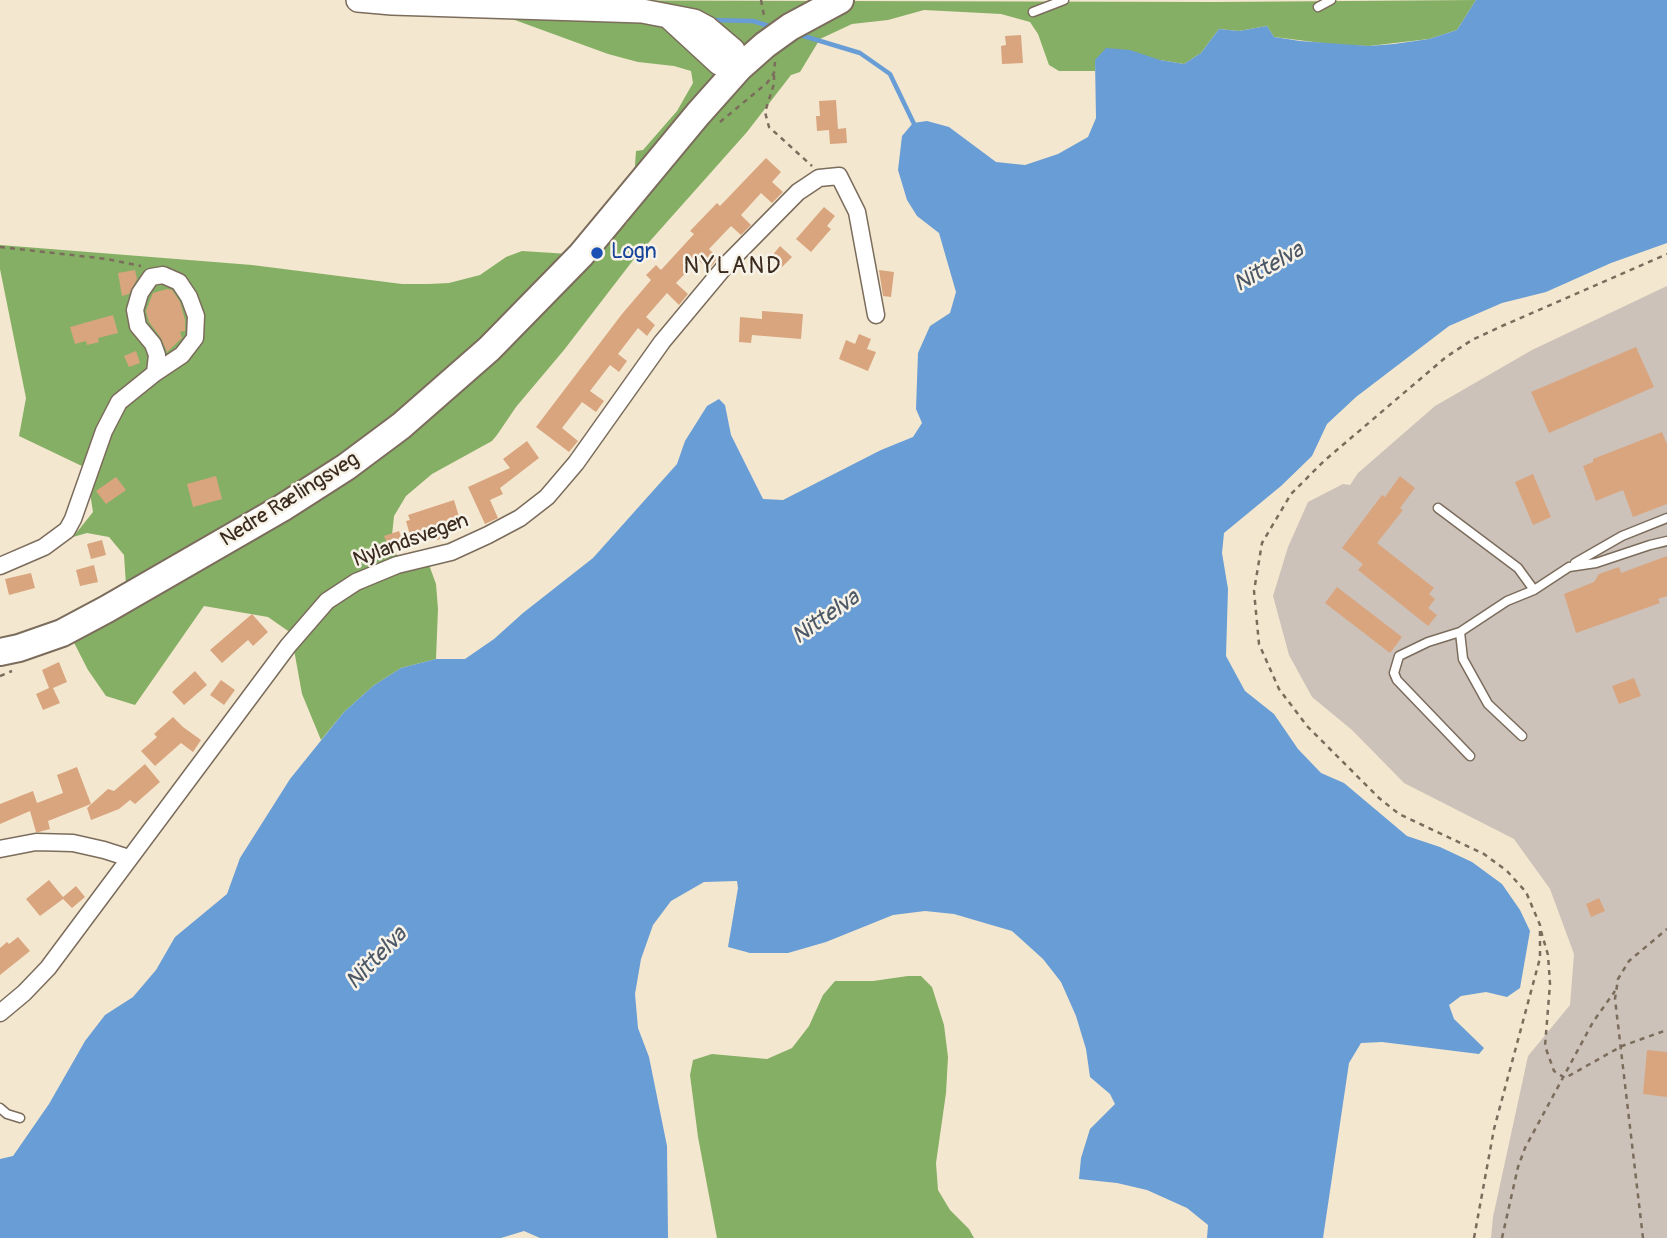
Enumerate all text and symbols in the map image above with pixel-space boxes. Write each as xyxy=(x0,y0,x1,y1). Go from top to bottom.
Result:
water label: Nittelva xyxy=(1229,237,1309,299)
place label: Logn xyxy=(611,240,657,266)
marker: Logn xyxy=(589,245,605,261)
district label: NYLAND xyxy=(684,253,782,281)
street label: Nedre Rælingsveg xyxy=(216,447,364,553)
street label: Nylandsvegen xyxy=(350,508,472,574)
water label: Nittelva xyxy=(787,585,865,651)
water label: Nittelva xyxy=(341,922,413,996)

